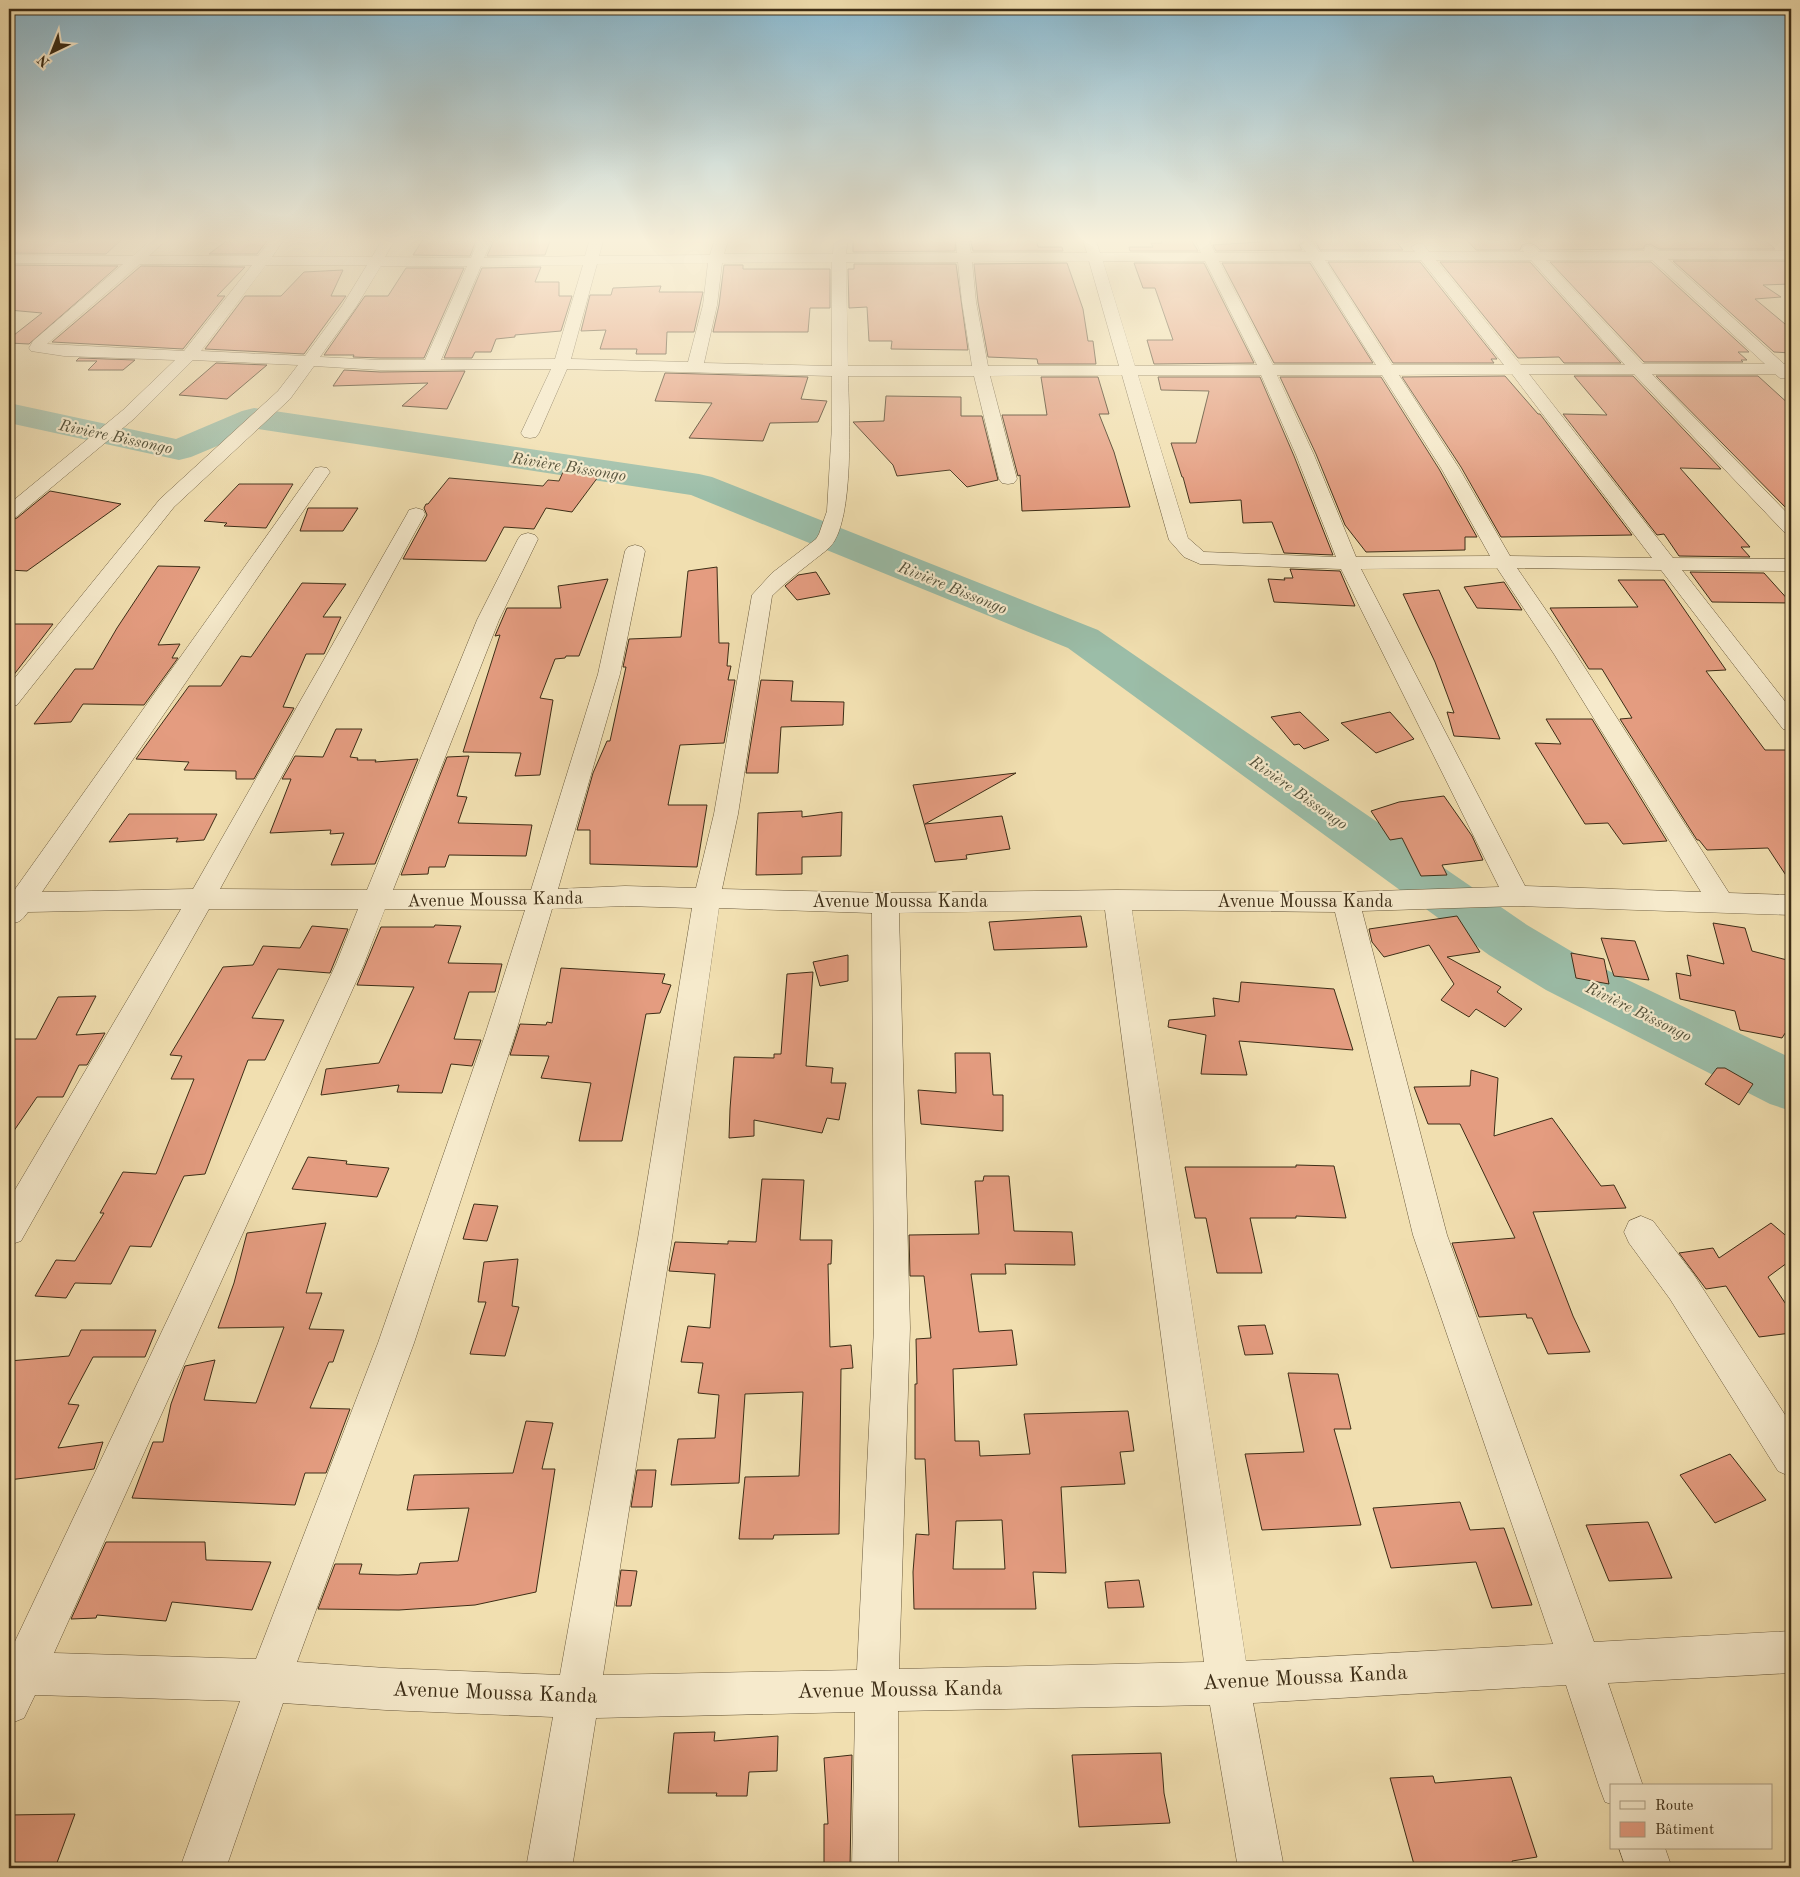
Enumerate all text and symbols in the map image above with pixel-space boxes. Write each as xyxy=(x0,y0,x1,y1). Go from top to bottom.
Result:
north arrow xyxy=(28,28,78,78)
text: N xyxy=(35,52,53,70)
water label: Rivière Bissongo xyxy=(56,418,174,458)
water label: Rivière Bissongo xyxy=(509,451,627,485)
water label: Rivière Bissongo xyxy=(895,559,1009,618)
water label: Rivière Bissongo xyxy=(1245,753,1350,833)
street label: Avenue Moussa Kanda xyxy=(407,889,583,911)
street label: Avenue Moussa Kanda xyxy=(812,893,988,911)
street label: Avenue Moussa Kanda xyxy=(1217,893,1393,911)
water label: Rivière Bissongo xyxy=(1582,980,1694,1045)
street label: Avenue Moussa Kanda xyxy=(1202,1663,1408,1694)
street label: Avenue Moussa Kanda xyxy=(797,1678,1003,1703)
street label: Avenue Moussa Kanda xyxy=(392,1679,598,1708)
legend xyxy=(1610,1784,1772,1850)
text: Route xyxy=(1655,1799,1693,1814)
text: Bâtiment xyxy=(1655,1823,1714,1838)

